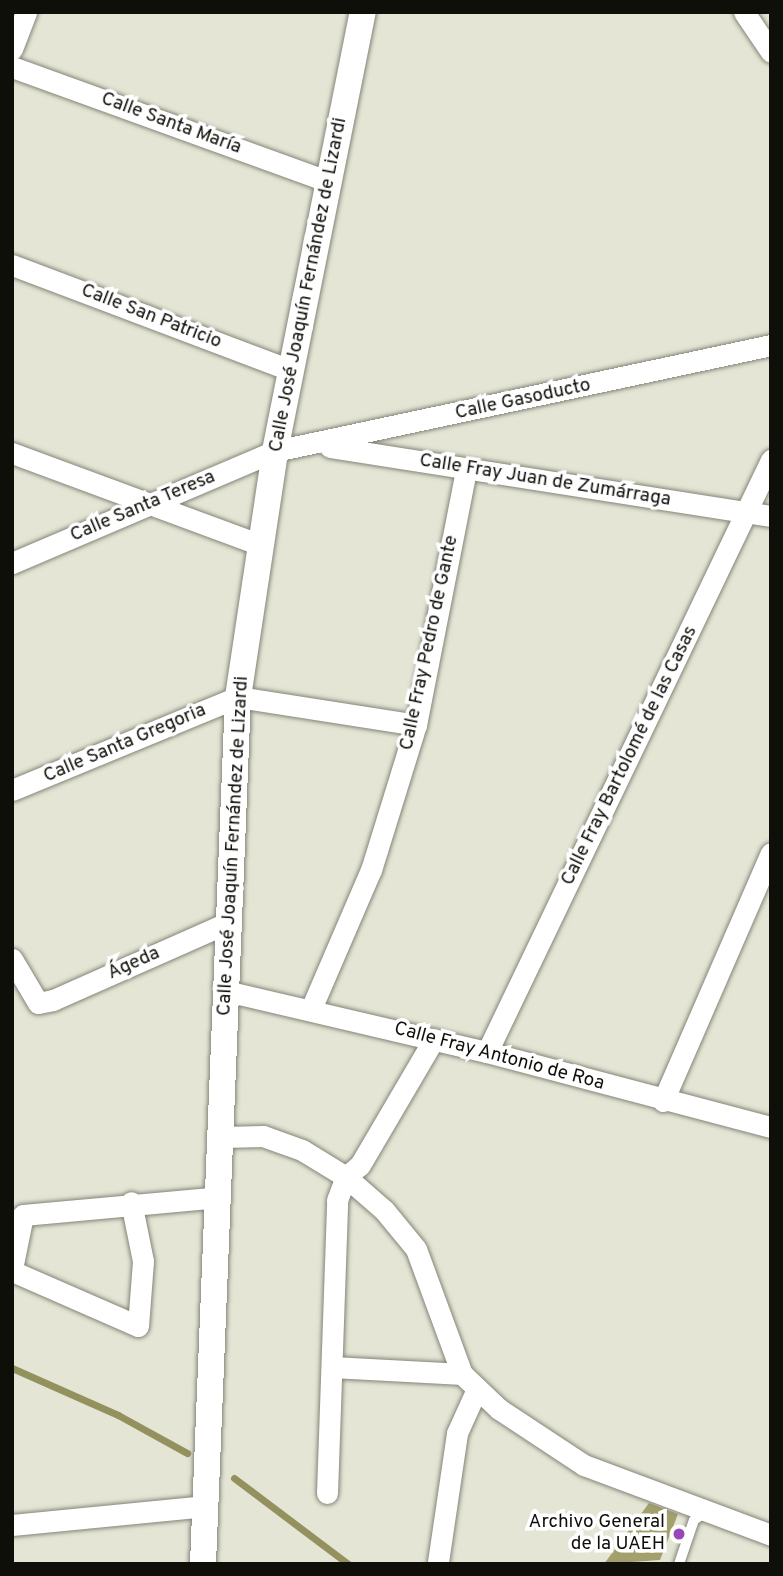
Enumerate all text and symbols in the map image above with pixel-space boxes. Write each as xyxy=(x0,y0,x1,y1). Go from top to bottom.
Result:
street label: Calle Santa María xyxy=(98,88,244,160)
street label: Calle José Joaquín Fernández de Lizardi xyxy=(265,116,353,454)
street label: Calle San Patricio xyxy=(78,280,224,354)
street label: Calle Gasoducto xyxy=(453,375,593,425)
street label: Calle Fray Juan de Zumárraga xyxy=(418,450,672,512)
street label: Calle Santa Teresa xyxy=(67,466,219,548)
street label: Calle Fray Pedro de Gante xyxy=(396,533,464,753)
street label: Calle Fray Bartolomé de las Casas xyxy=(557,622,703,890)
street label: Calle José Joaquín Fernández de Lizardi xyxy=(214,675,254,1017)
street label: Calle Santa Gregoria xyxy=(40,699,210,789)
street label: Ágeda xyxy=(104,942,164,986)
street label: Calle Fray Antonio de Roa xyxy=(391,1018,607,1096)
place label: Archivo General de la UAEH xyxy=(529,1512,665,1556)
marker: Archivo General de la UAEH xyxy=(671,1526,687,1542)

